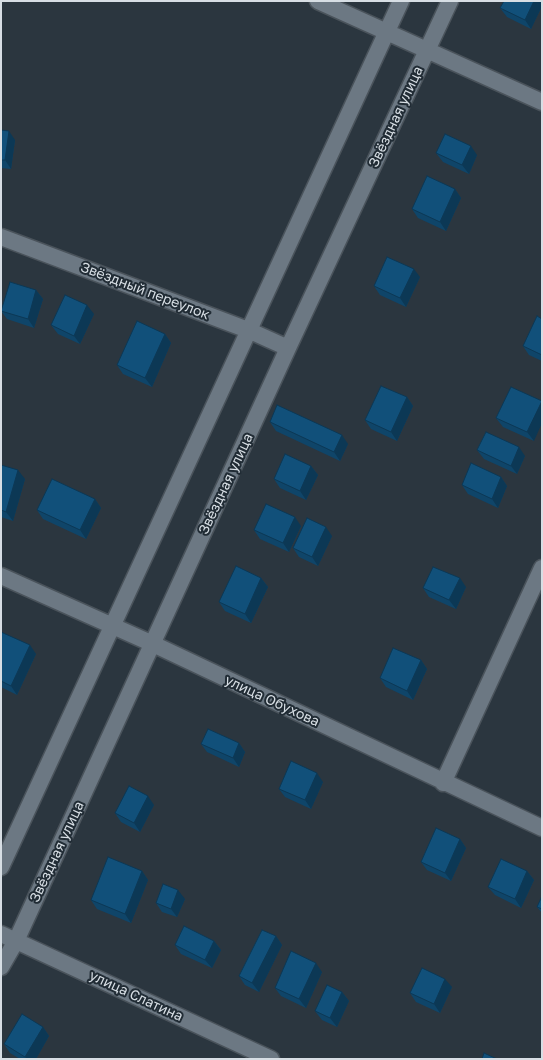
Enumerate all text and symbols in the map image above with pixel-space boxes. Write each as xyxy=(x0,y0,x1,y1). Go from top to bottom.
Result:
street label: Звёздная улица xyxy=(365,64,427,170)
street label: Звёздный переулок xyxy=(78,259,212,323)
street label: Звёздная улица xyxy=(195,431,257,537)
street label: улица Обухова xyxy=(222,672,322,730)
street label: Звёздная улица xyxy=(26,799,88,905)
street label: улица Слатина xyxy=(86,967,186,1025)

